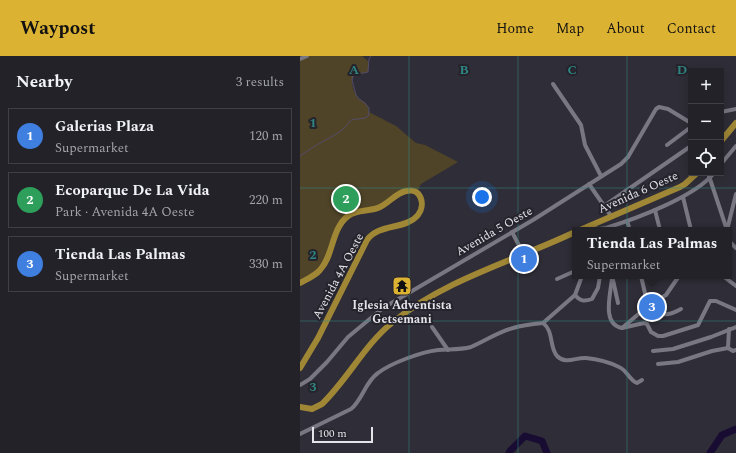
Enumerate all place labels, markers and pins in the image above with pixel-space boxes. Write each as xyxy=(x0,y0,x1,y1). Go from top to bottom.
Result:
pin: 2 xyxy=(333,184,359,214)
pin: 1 xyxy=(511,244,537,274)
temple icon: Iglesia Adventista Getsemani xyxy=(391,275,413,297)
pin: 3 xyxy=(639,292,665,322)
place label: Iglesia Adventista Getsemani xyxy=(352,296,453,329)

